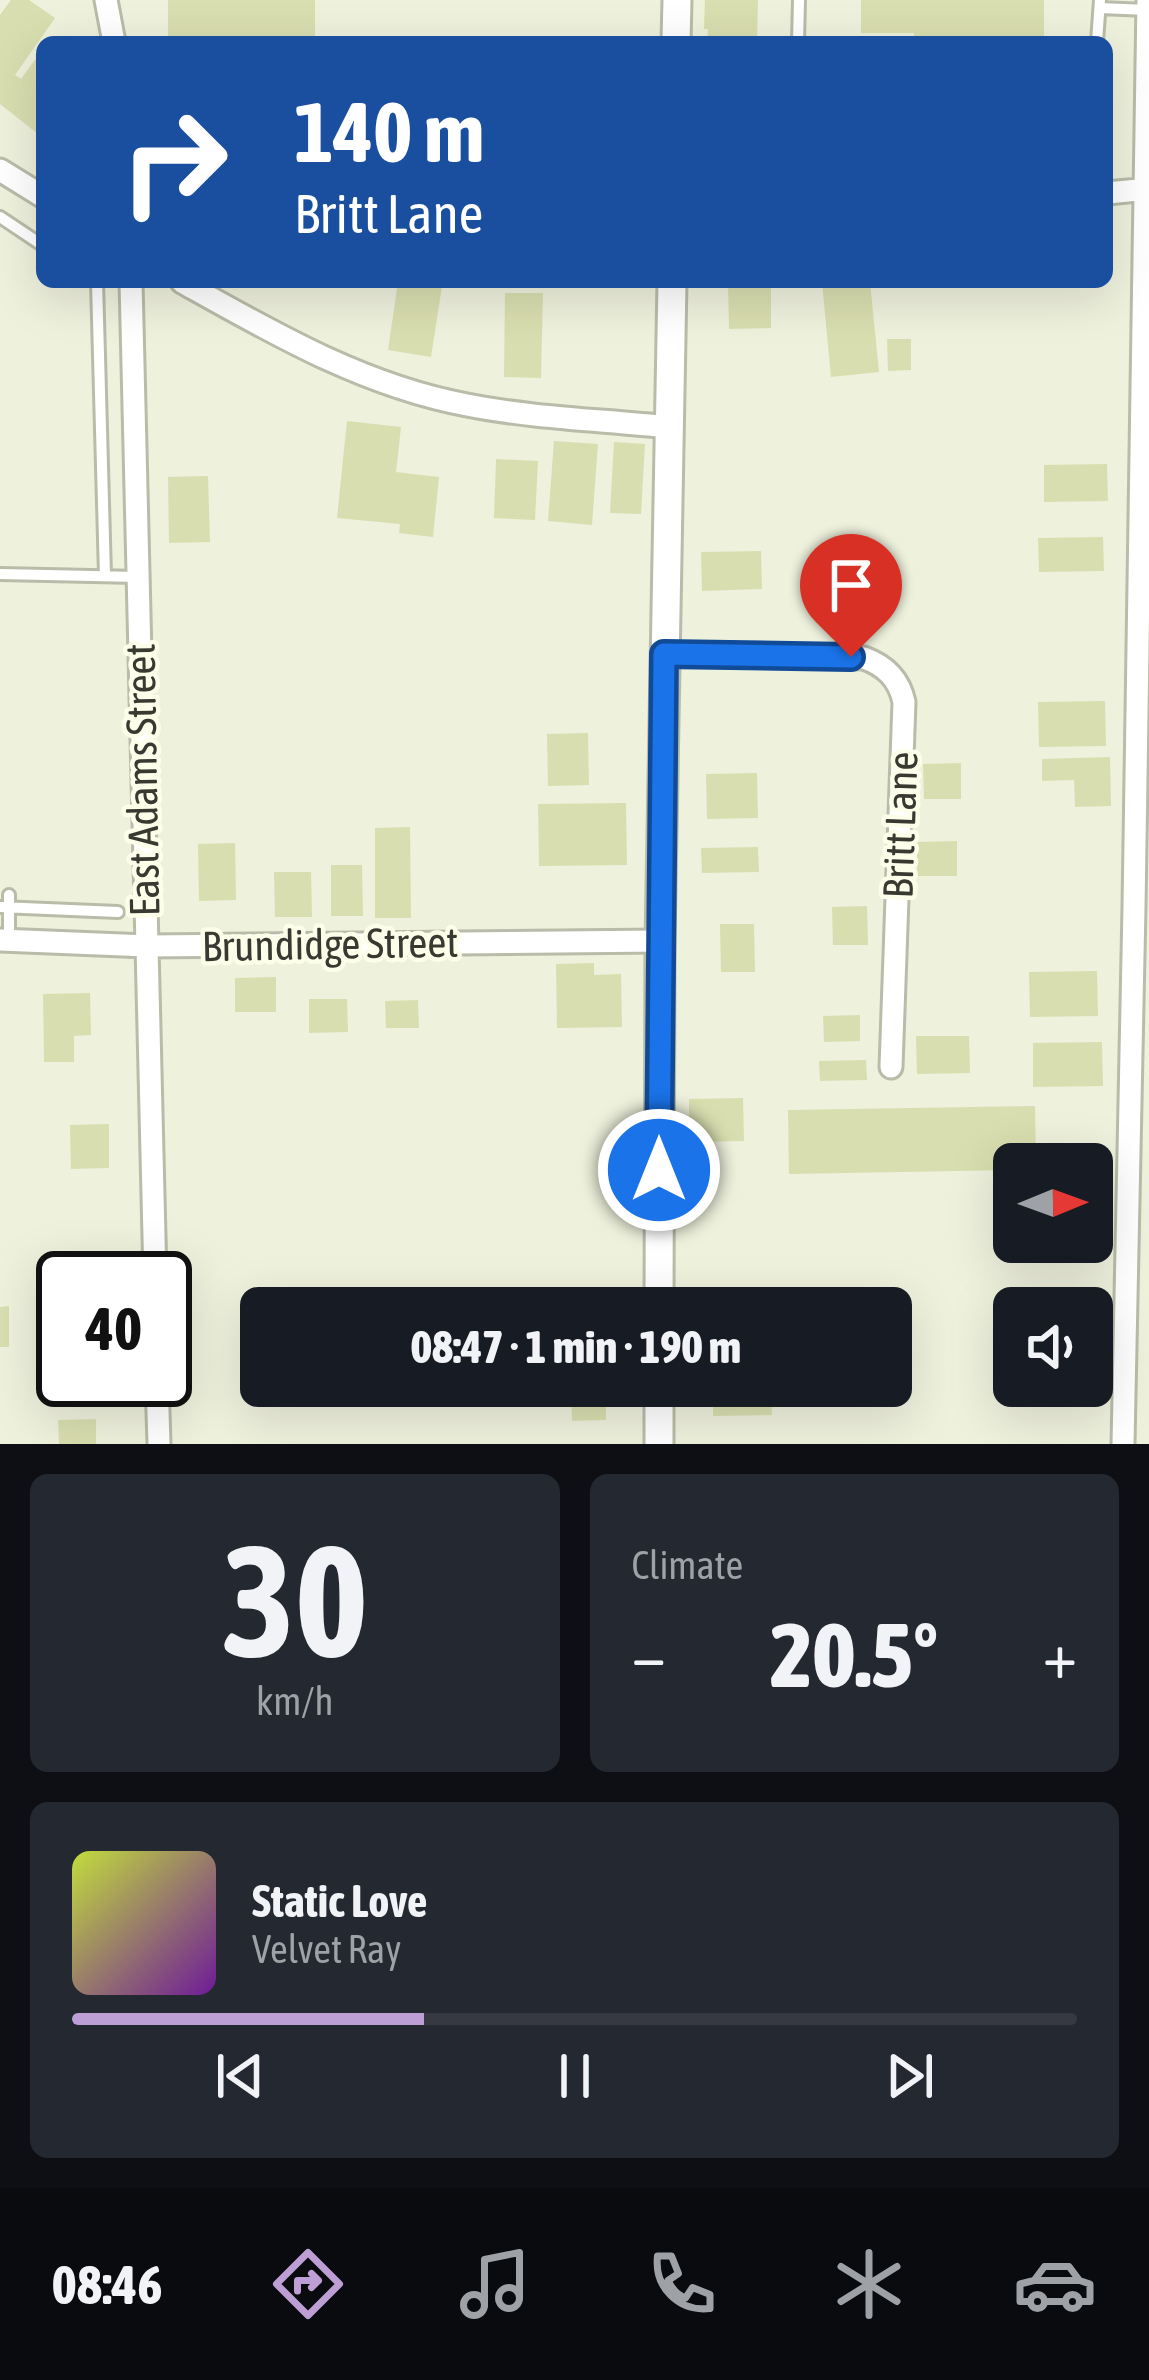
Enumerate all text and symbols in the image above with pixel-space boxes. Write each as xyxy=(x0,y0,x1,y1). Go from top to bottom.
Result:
icon: right xyxy=(96,84,252,240)
text: 140 m xyxy=(294,84,484,180)
text: Britt Lane xyxy=(294,183,483,244)
pin xyxy=(800,534,902,657)
icon: arrive xyxy=(818,552,884,618)
street label: East Adams Street xyxy=(116,643,168,917)
street label: Britt Lane xyxy=(873,751,927,899)
street label: Brundidge Street xyxy=(201,918,459,970)
position arrow xyxy=(596,1107,722,1233)
north arrow xyxy=(993,1143,1113,1263)
map controls xyxy=(993,1143,1113,1407)
speed limit sign: 40 xyxy=(36,1251,192,1407)
button: sound xyxy=(993,1287,1113,1407)
text: 08:47 · 1 min · 190 m xyxy=(411,1321,741,1373)
text: 30 xyxy=(221,1511,368,1690)
text: Climate xyxy=(632,1543,743,1587)
text: 20.5° xyxy=(770,1603,938,1706)
text: − xyxy=(632,1616,666,1692)
text: + xyxy=(1043,1616,1077,1692)
text: km/h xyxy=(256,1679,333,1723)
text: Static Love xyxy=(252,1875,428,1927)
text: Velvet Ray xyxy=(252,1927,401,1971)
icon: previous xyxy=(207,2043,273,2109)
icon: pause xyxy=(542,2043,608,2109)
icon: next xyxy=(877,2043,943,2109)
icon: directions xyxy=(266,2242,350,2326)
icon: music xyxy=(453,2242,537,2326)
icon: phone xyxy=(640,2242,724,2326)
icon: climate xyxy=(827,2242,911,2326)
icon: car xyxy=(1013,2242,1097,2326)
text: 08:46 xyxy=(51,2254,163,2315)

